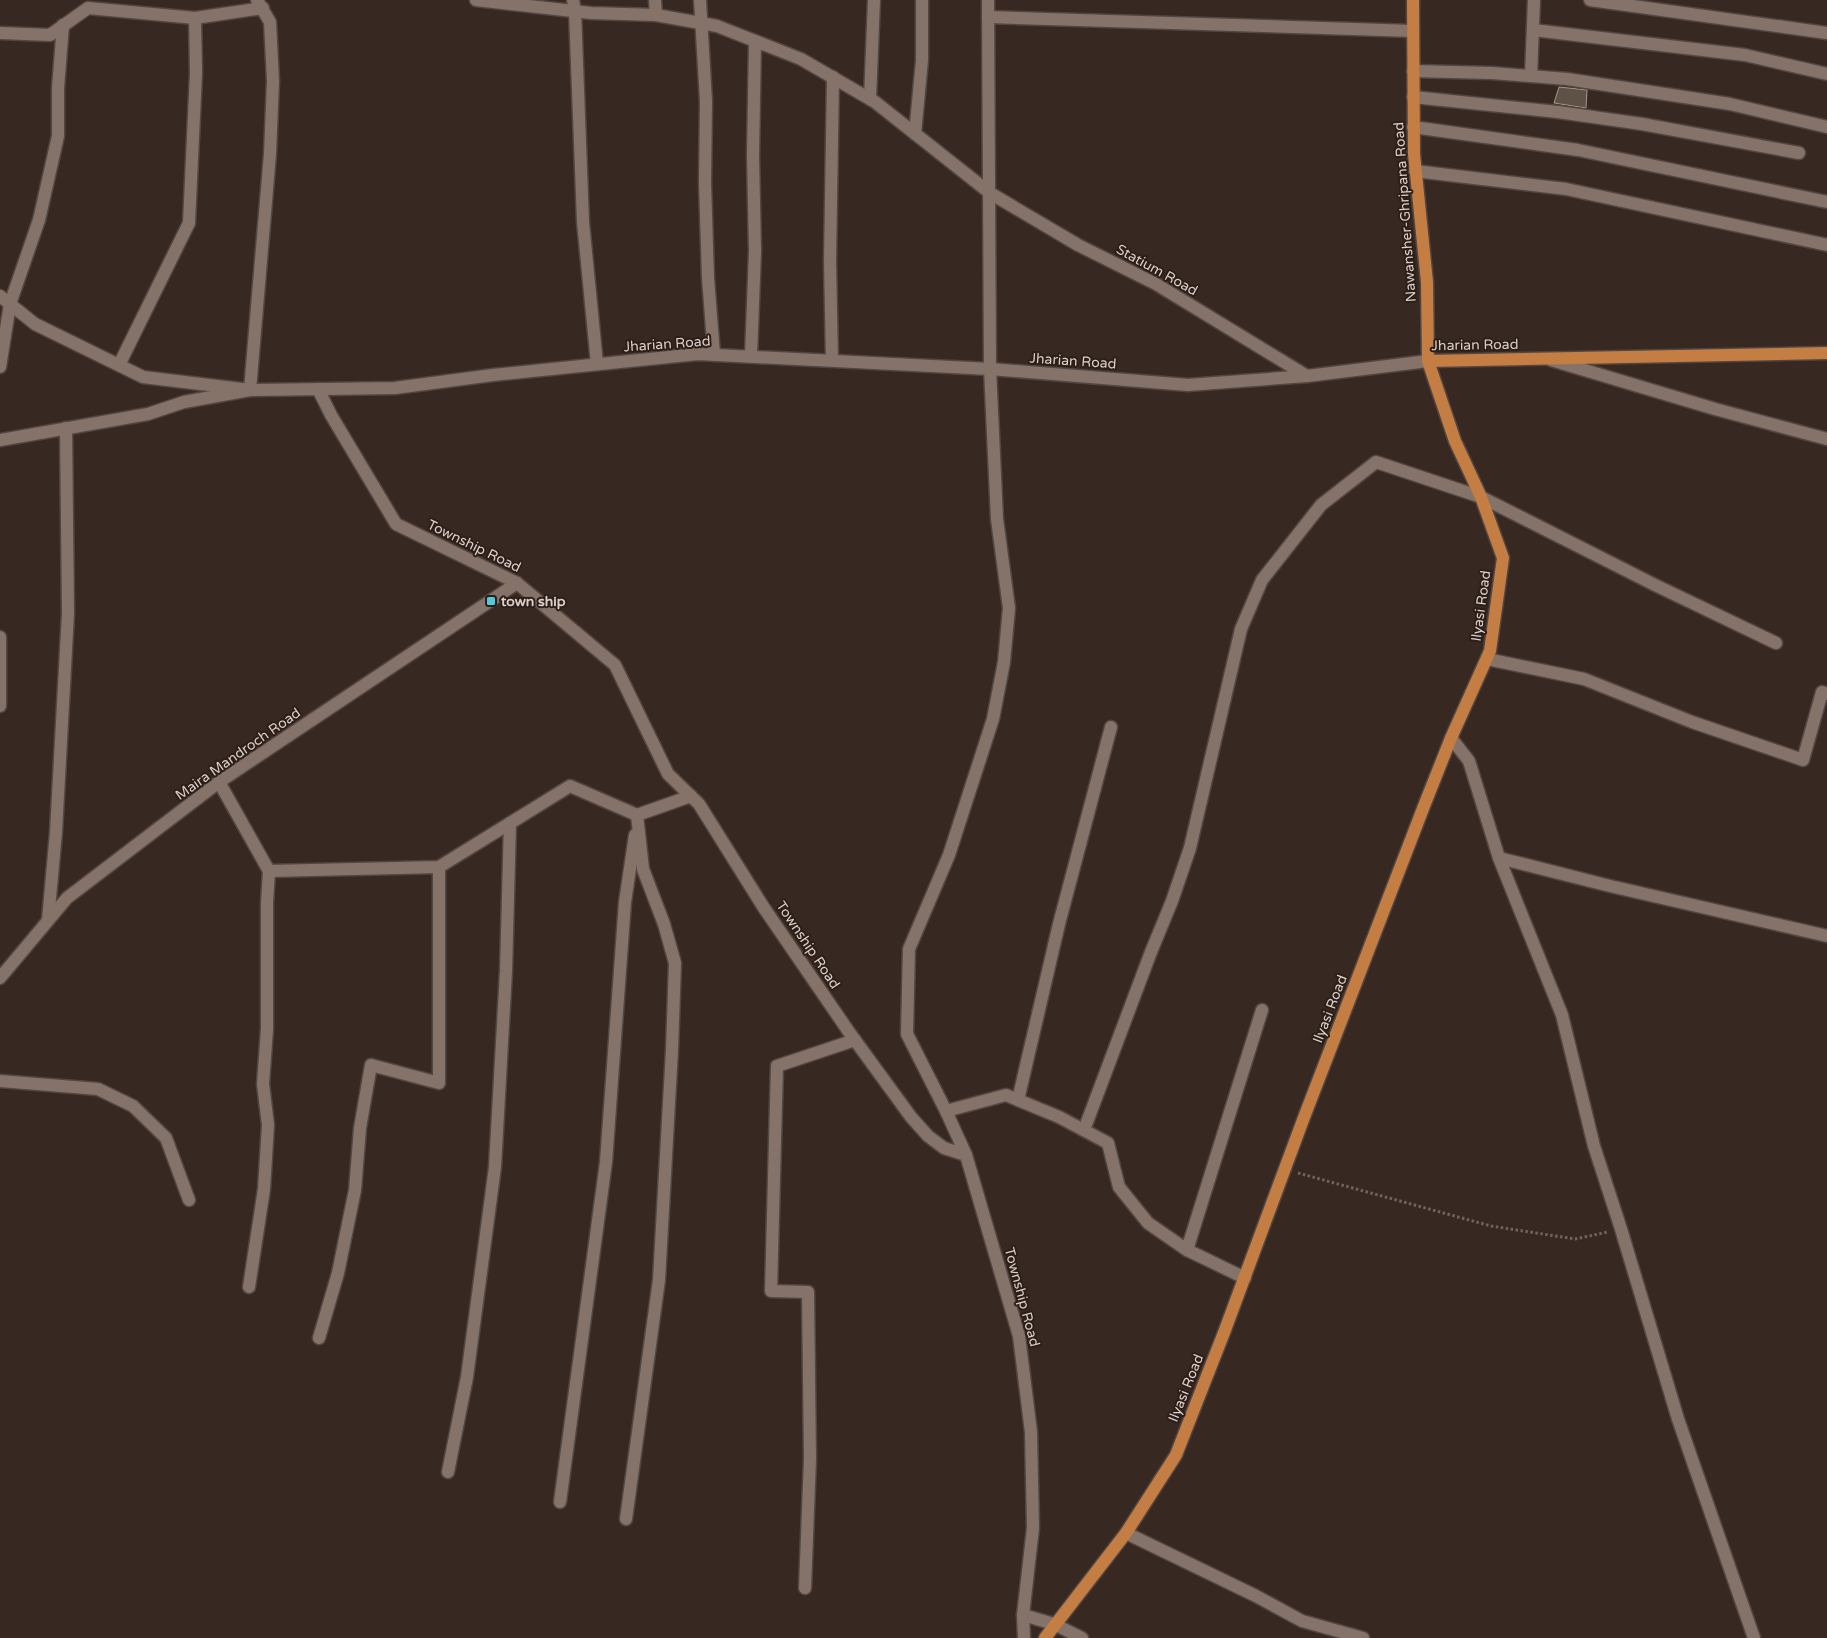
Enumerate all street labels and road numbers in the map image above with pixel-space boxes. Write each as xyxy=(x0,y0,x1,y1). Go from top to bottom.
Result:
street label: Nawansher-Ghripana Road xyxy=(1390,121,1420,303)
street label: Statium Road xyxy=(1113,241,1201,299)
street label: Jharian Road xyxy=(623,332,711,356)
street label: Jharian Road xyxy=(1431,336,1519,354)
street label: Jharian Road xyxy=(1029,349,1117,373)
street label: Township Road xyxy=(424,516,524,576)
street label: Ilyasi Road xyxy=(1468,569,1494,643)
street label: Maira Mandroch Road xyxy=(172,704,304,804)
street label: Township Road xyxy=(772,898,844,992)
street label: Ilyasi Road xyxy=(1309,972,1351,1046)
street label: Township Road xyxy=(1001,1246,1043,1348)
street label: Ilyasi Road xyxy=(1165,1352,1207,1424)

